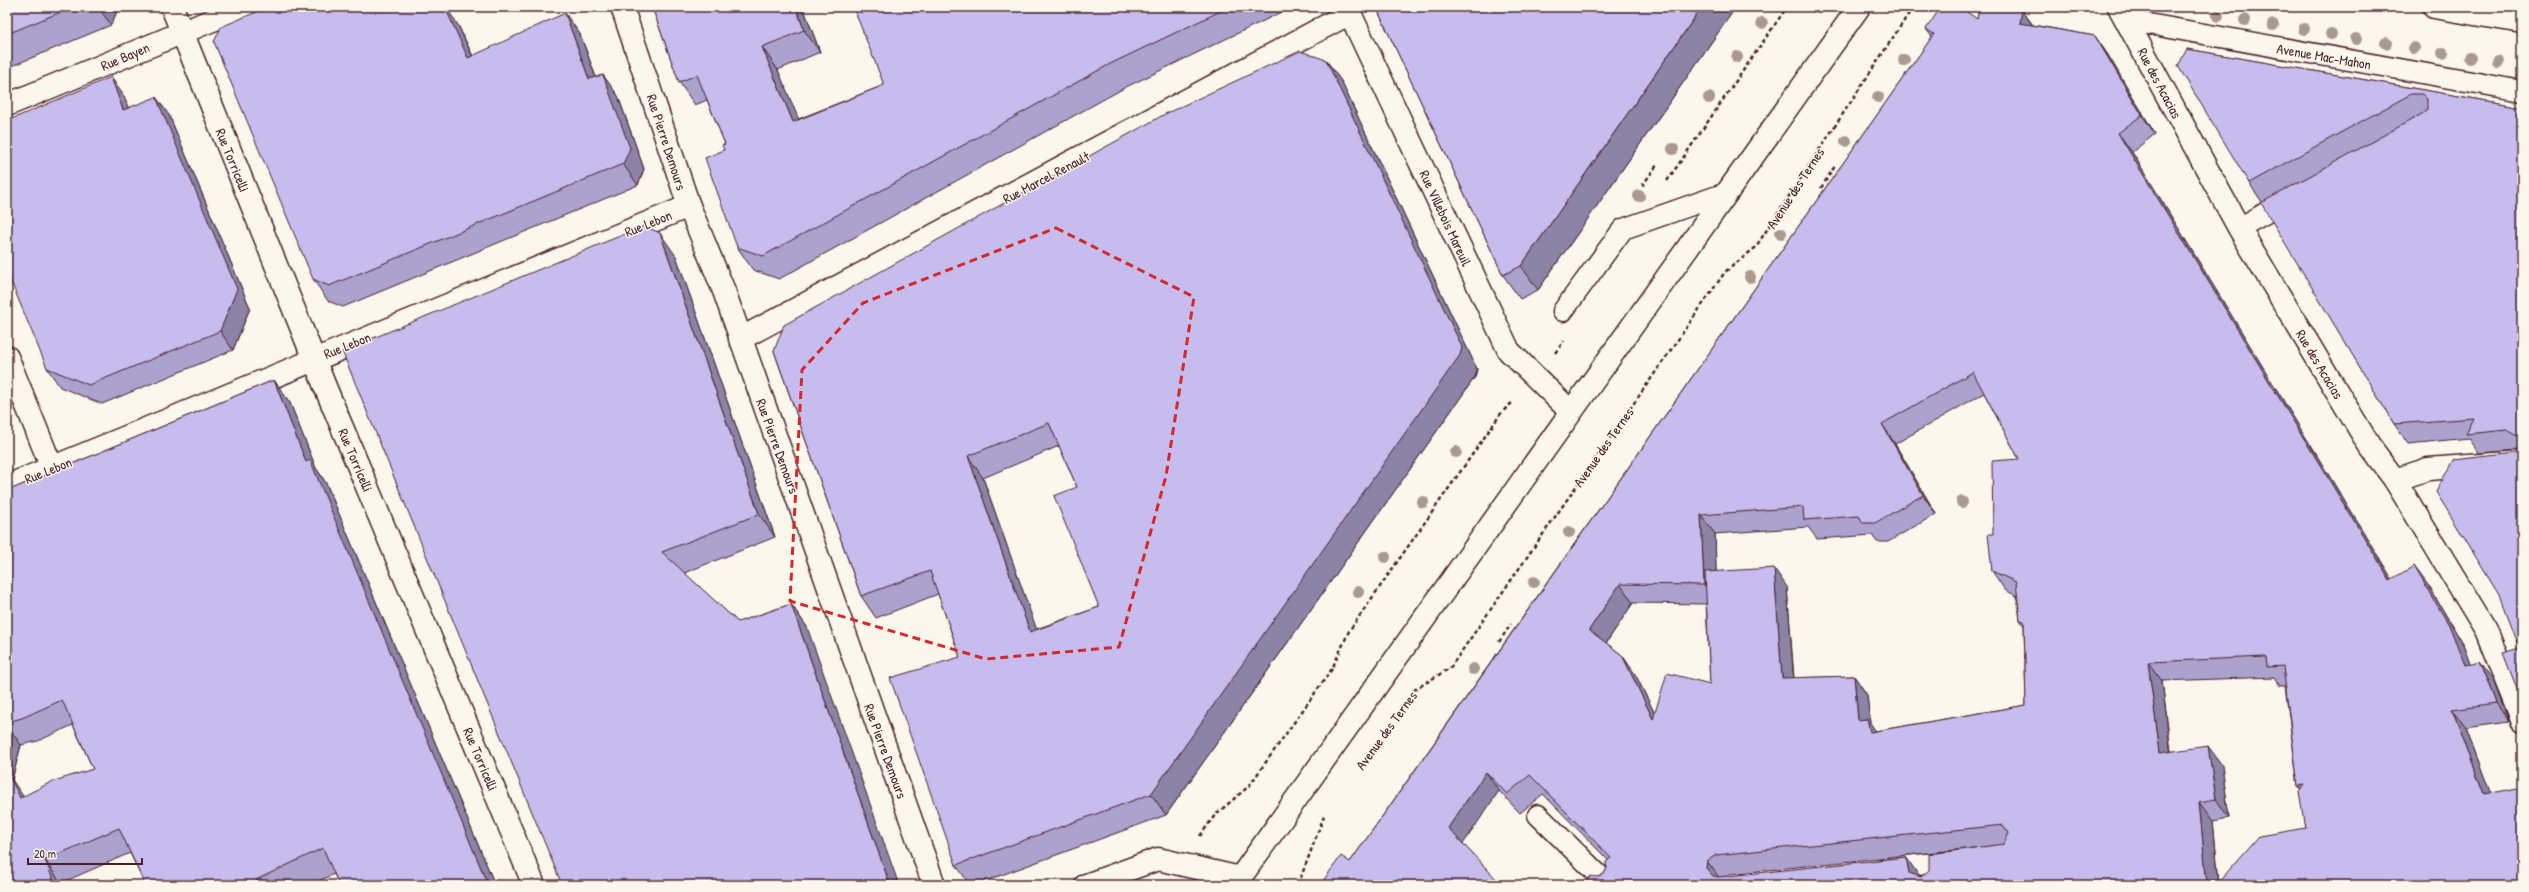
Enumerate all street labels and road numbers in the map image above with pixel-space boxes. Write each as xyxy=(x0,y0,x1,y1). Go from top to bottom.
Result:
street label: Rue Bayen xyxy=(98,37,153,76)
street label: Avenue Mac-Mahon xyxy=(2275,38,2373,74)
street label: Rue des Acacias xyxy=(2133,44,2187,122)
street label: Rue Pierre Demours xyxy=(643,92,691,192)
street label: Rue Torricelli xyxy=(212,125,254,195)
street label: Avenue des Ternes xyxy=(1762,144,1828,232)
street label: Rue Marcel Renault xyxy=(999,146,1093,208)
street label: Rue Villebois Mareuil xyxy=(1415,167,1477,269)
street label: Rue Lebon xyxy=(622,205,674,241)
street label: Rue des Acacias xyxy=(2292,326,2348,402)
street label: Rue Lebon xyxy=(321,327,373,363)
street label: Rue Pierre Demours xyxy=(752,396,804,496)
street label: Avenue des Ternes xyxy=(1568,403,1638,491)
street label: Rue Torricelli xyxy=(334,425,378,495)
street label: Rue Lebon xyxy=(22,452,74,488)
street label: Avenue des Ternes xyxy=(1351,687,1421,773)
street label: Rue Pierre Demours xyxy=(860,701,912,801)
street label: Rue Torricelli xyxy=(459,724,503,794)

